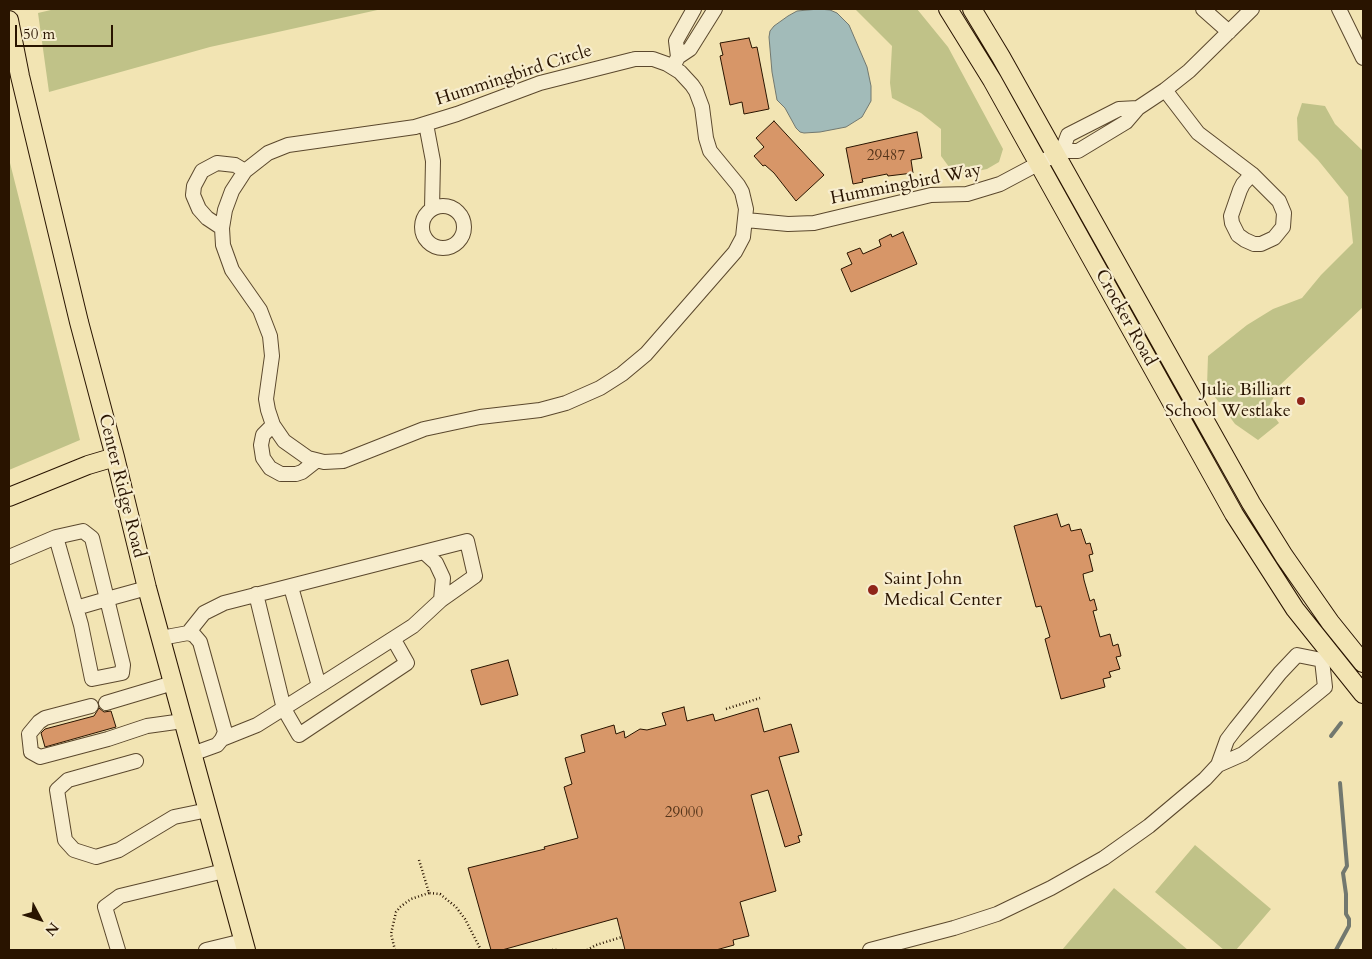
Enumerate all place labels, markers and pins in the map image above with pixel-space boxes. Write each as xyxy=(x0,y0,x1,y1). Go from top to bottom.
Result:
place label: Julie Billiart School Westlake xyxy=(1165,380,1291,422)
marker: Julie Billiart School Westlake xyxy=(1295,395,1307,407)
place label: Saint John Medical Center xyxy=(884,569,1002,612)
marker: Saint John Medical Center xyxy=(866,583,880,597)

